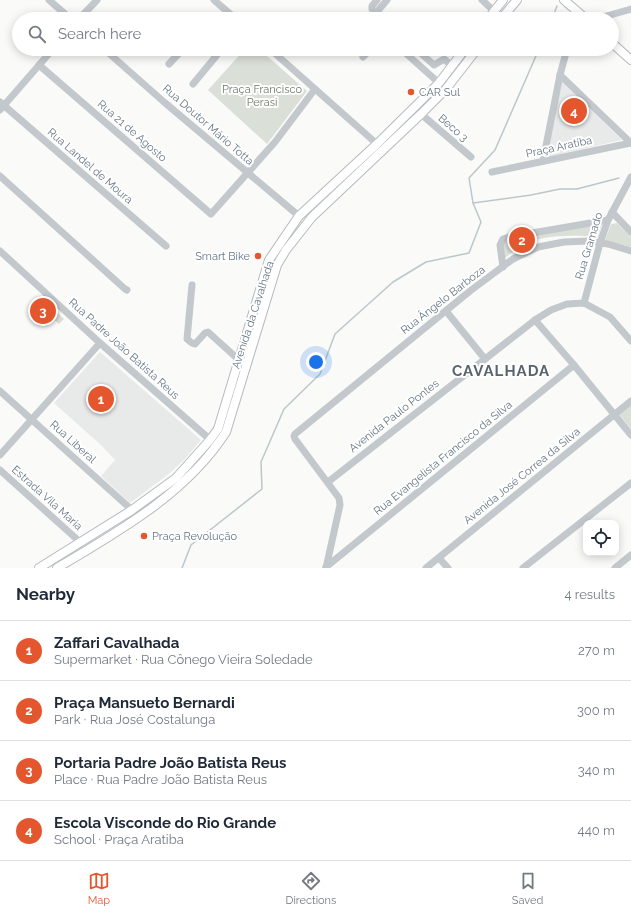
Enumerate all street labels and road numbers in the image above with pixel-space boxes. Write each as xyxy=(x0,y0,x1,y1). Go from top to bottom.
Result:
street label: Rua Doutor Mário Totta xyxy=(160,82,256,168)
street label: Rua 21 de Agosto xyxy=(95,97,170,165)
street label: Beco 3 xyxy=(436,112,471,144)
street label: Rua Landel de Moura xyxy=(45,125,135,207)
street label: Praça Aratiba xyxy=(525,134,593,160)
street label: Rua Gramado xyxy=(573,210,606,281)
street label: Avenida da Cavalhada xyxy=(229,259,277,371)
street label: Rua Ângelo Barboza xyxy=(398,262,488,337)
street label: Rua Padre João Batista Reus xyxy=(66,296,182,402)
street label: Avenida Paulo Pontes xyxy=(347,377,441,455)
street label: Rua Evangelista Francisco da Silva xyxy=(371,398,515,518)
street label: Rua Liberal xyxy=(47,418,99,466)
street label: Avenida José Correa da Silva xyxy=(461,425,583,527)
street label: Estrada Vila Maria xyxy=(9,463,85,533)

